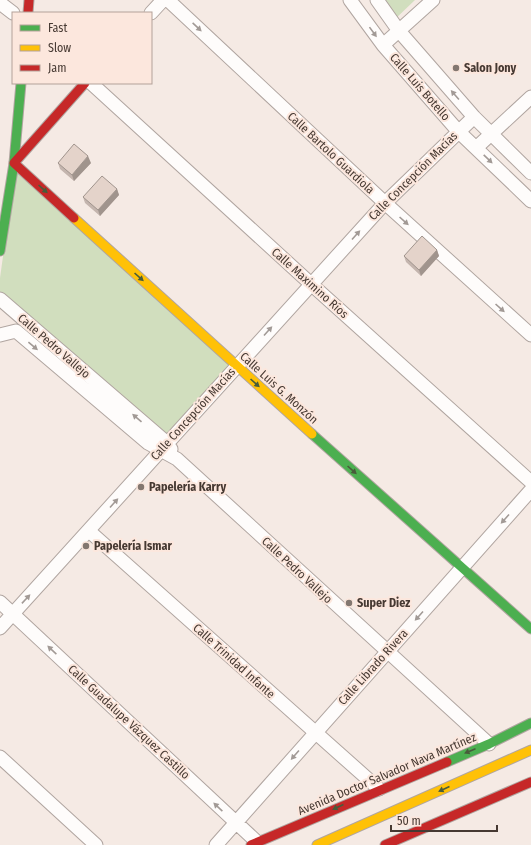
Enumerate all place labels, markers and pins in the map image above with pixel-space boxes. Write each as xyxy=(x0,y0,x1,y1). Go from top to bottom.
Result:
place label: Salon Jony xyxy=(464,61,517,75)
marker: Salon Jony xyxy=(451,63,461,73)
place label: Papelería Karry xyxy=(149,480,226,494)
marker: Papelería Karry xyxy=(136,482,146,492)
place label: Papelería Ismar xyxy=(94,539,172,553)
marker: Papelería Ismar xyxy=(81,541,91,551)
place label: Super Diez xyxy=(357,596,410,610)
marker: Super Diez xyxy=(344,598,354,608)

